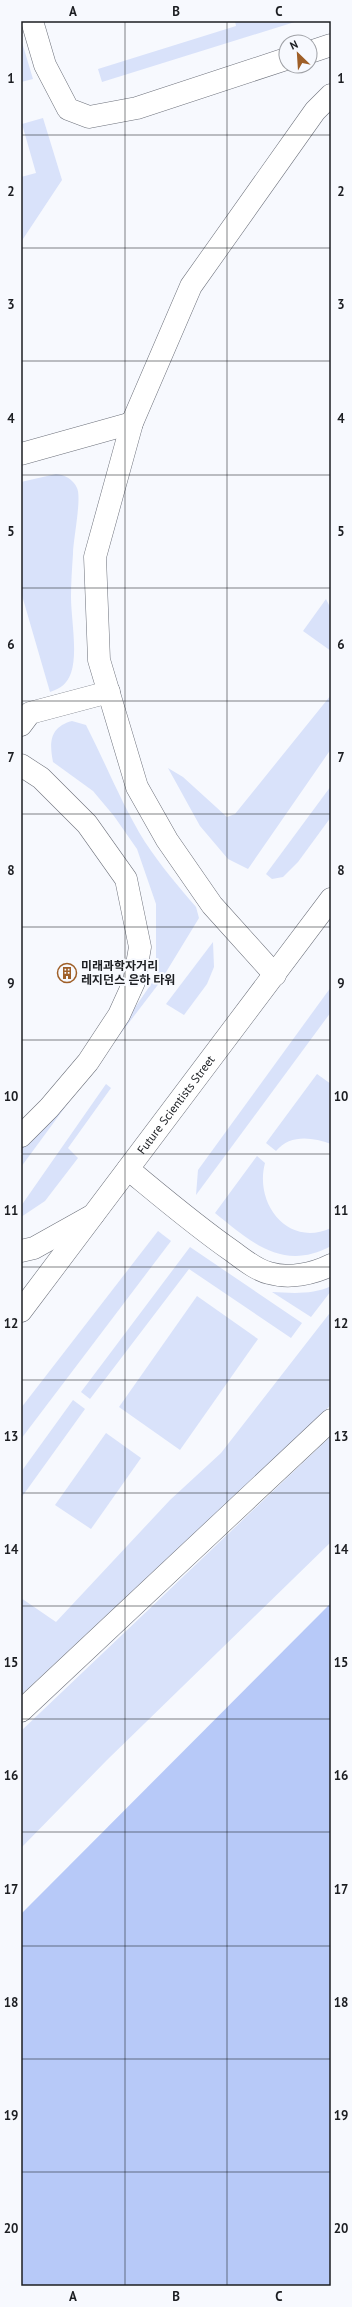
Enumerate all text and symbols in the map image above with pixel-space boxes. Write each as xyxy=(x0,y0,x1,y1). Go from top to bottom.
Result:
text: A xyxy=(69,3,77,20)
text: B xyxy=(172,3,180,20)
text: C xyxy=(275,3,283,20)
north arrow xyxy=(278,34,318,74)
text: N xyxy=(288,37,300,53)
text: 1 xyxy=(7,70,15,87)
text: 1 xyxy=(337,70,345,87)
text: 2 xyxy=(7,183,15,200)
text: 2 xyxy=(337,183,345,200)
text: 3 xyxy=(7,296,15,313)
text: 3 xyxy=(337,296,345,313)
text: 4 xyxy=(7,410,15,427)
text: 4 xyxy=(337,410,345,427)
text: 5 xyxy=(7,523,15,540)
text: 5 xyxy=(337,523,345,540)
text: 6 xyxy=(7,636,15,653)
text: 6 xyxy=(337,636,345,653)
text: 7 xyxy=(7,749,15,766)
text: 7 xyxy=(337,749,345,766)
text: 8 xyxy=(7,862,15,879)
text: 8 xyxy=(337,862,345,879)
place label: 미래과학자거리 레지던스 은하 타워 xyxy=(81,958,175,987)
building icon: 미래과학자거리 레지던스 은하 타워 xyxy=(56,962,78,984)
text: 9 xyxy=(7,975,15,992)
text: 9 xyxy=(337,975,345,992)
street label: Future Scientists Street xyxy=(134,1052,218,1157)
text: 10 xyxy=(4,1088,18,1105)
text: 10 xyxy=(334,1088,348,1105)
text: 11 xyxy=(4,1202,18,1219)
text: 11 xyxy=(334,1202,348,1219)
text: 12 xyxy=(4,1315,18,1332)
text: 12 xyxy=(334,1315,348,1332)
text: 13 xyxy=(4,1428,18,1445)
text: 13 xyxy=(334,1428,348,1445)
text: 14 xyxy=(4,1541,19,1558)
text: 14 xyxy=(334,1541,349,1558)
text: 15 xyxy=(4,1654,18,1671)
text: 15 xyxy=(334,1654,348,1671)
text: 16 xyxy=(4,1767,18,1784)
text: 16 xyxy=(334,1767,348,1784)
text: 17 xyxy=(4,1881,18,1898)
text: 17 xyxy=(334,1881,348,1898)
text: 18 xyxy=(4,1994,18,2011)
text: 18 xyxy=(334,1994,348,2011)
text: 19 xyxy=(4,2107,18,2124)
text: 19 xyxy=(334,2107,348,2124)
text: 20 xyxy=(4,2220,18,2237)
text: 20 xyxy=(334,2220,348,2237)
text: A xyxy=(69,2288,77,2305)
text: B xyxy=(172,2288,180,2305)
text: C xyxy=(275,2288,283,2305)

